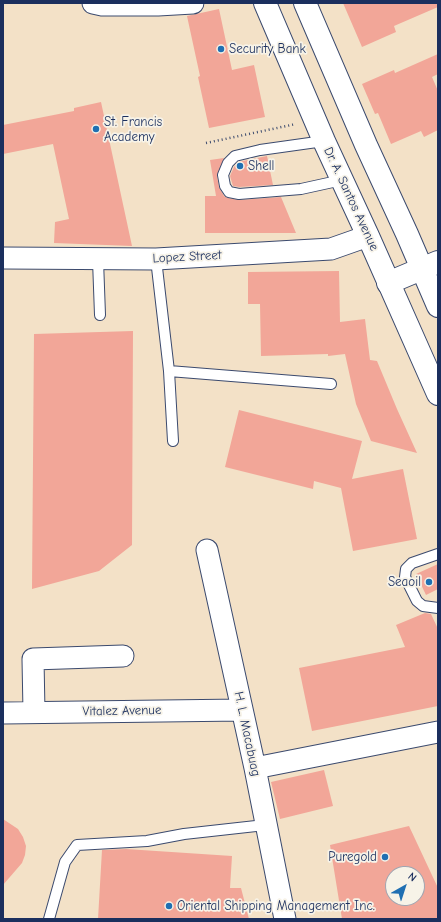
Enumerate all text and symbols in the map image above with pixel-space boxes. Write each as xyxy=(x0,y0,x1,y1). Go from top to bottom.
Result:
place label: Security Bank xyxy=(229,41,306,57)
marker: Security Bank xyxy=(216,44,226,54)
place label: St. Francis Academy xyxy=(104,114,162,145)
marker: St. Francis Academy xyxy=(91,124,101,134)
street label: Dr. A. Santos Avenue xyxy=(320,145,382,253)
place label: Shell xyxy=(248,158,274,174)
marker: Shell xyxy=(235,161,245,171)
street label: Lopez Street xyxy=(152,247,222,267)
place label: Seaoil xyxy=(388,574,421,590)
marker: Seaoil xyxy=(424,577,434,587)
street label: H. L. Macabuag xyxy=(230,690,264,778)
street label: Vitalez Avenue xyxy=(82,703,162,719)
place label: Puregold xyxy=(328,849,377,865)
marker: Puregold xyxy=(380,852,390,862)
north arrow xyxy=(385,866,425,906)
text: N xyxy=(405,870,419,884)
place label: Oriental Shipping Management Inc. xyxy=(177,898,375,914)
marker: Oriental Shipping Management Inc. xyxy=(164,901,174,911)

